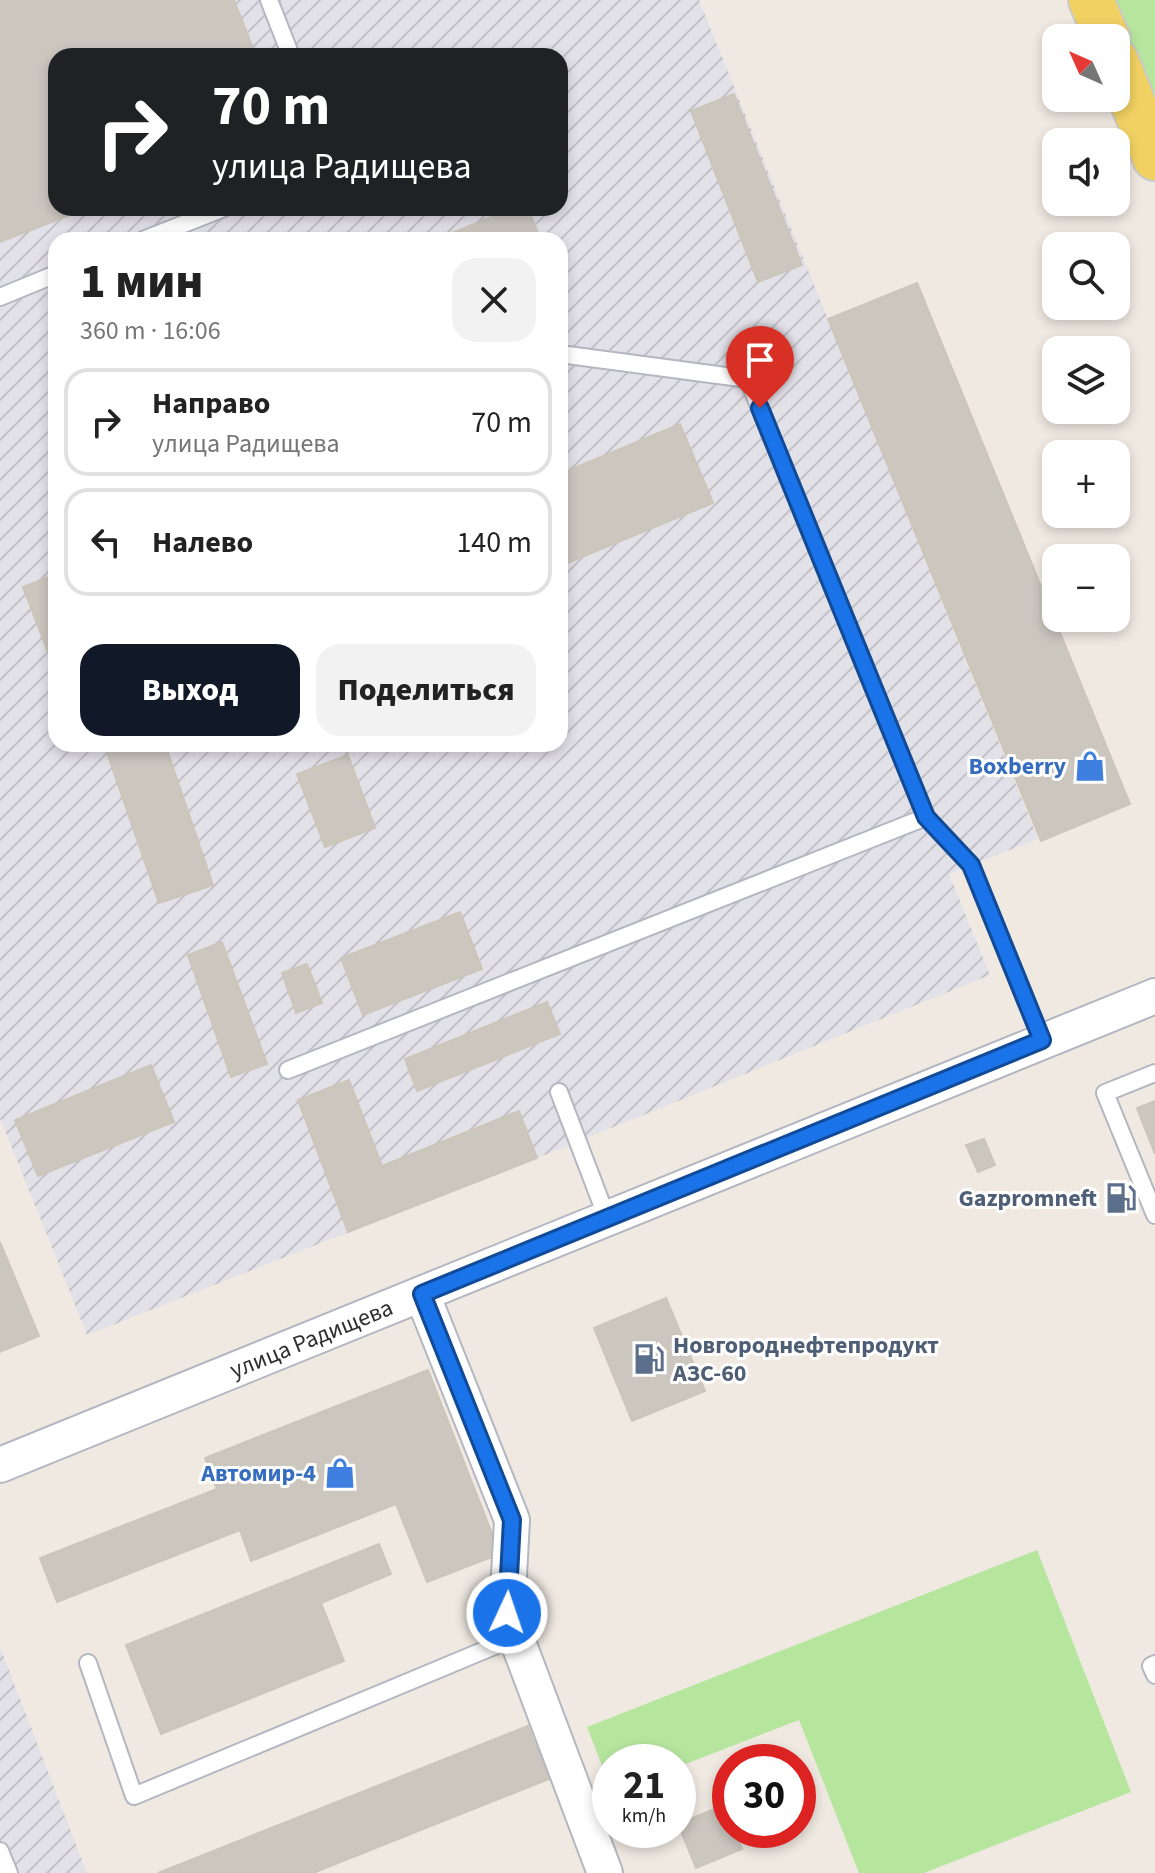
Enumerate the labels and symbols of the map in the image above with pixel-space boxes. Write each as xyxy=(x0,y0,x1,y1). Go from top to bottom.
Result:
north arrow xyxy=(1042,24,1130,112)
pin xyxy=(726,326,794,408)
place label: Boxberry xyxy=(968,749,1066,784)
shop icon: Boxberry xyxy=(1073,749,1107,783)
place label: Gazpromneft xyxy=(958,1181,1097,1216)
fuel station icon: Gazpromneft xyxy=(1104,1181,1138,1215)
street label: улица Радищева xyxy=(225,1290,398,1388)
place label: Новгороднефтепродукт АЗС-60 xyxy=(672,1328,939,1391)
fuel station icon: Новгороднефтепродукт АЗС-60 xyxy=(632,1342,666,1376)
place label: Автомир-4 xyxy=(200,1456,316,1491)
shop icon: Автомир-4 xyxy=(323,1456,357,1490)
position arrow xyxy=(465,1571,549,1655)
speed limit sign: 30 xyxy=(712,1744,816,1848)

